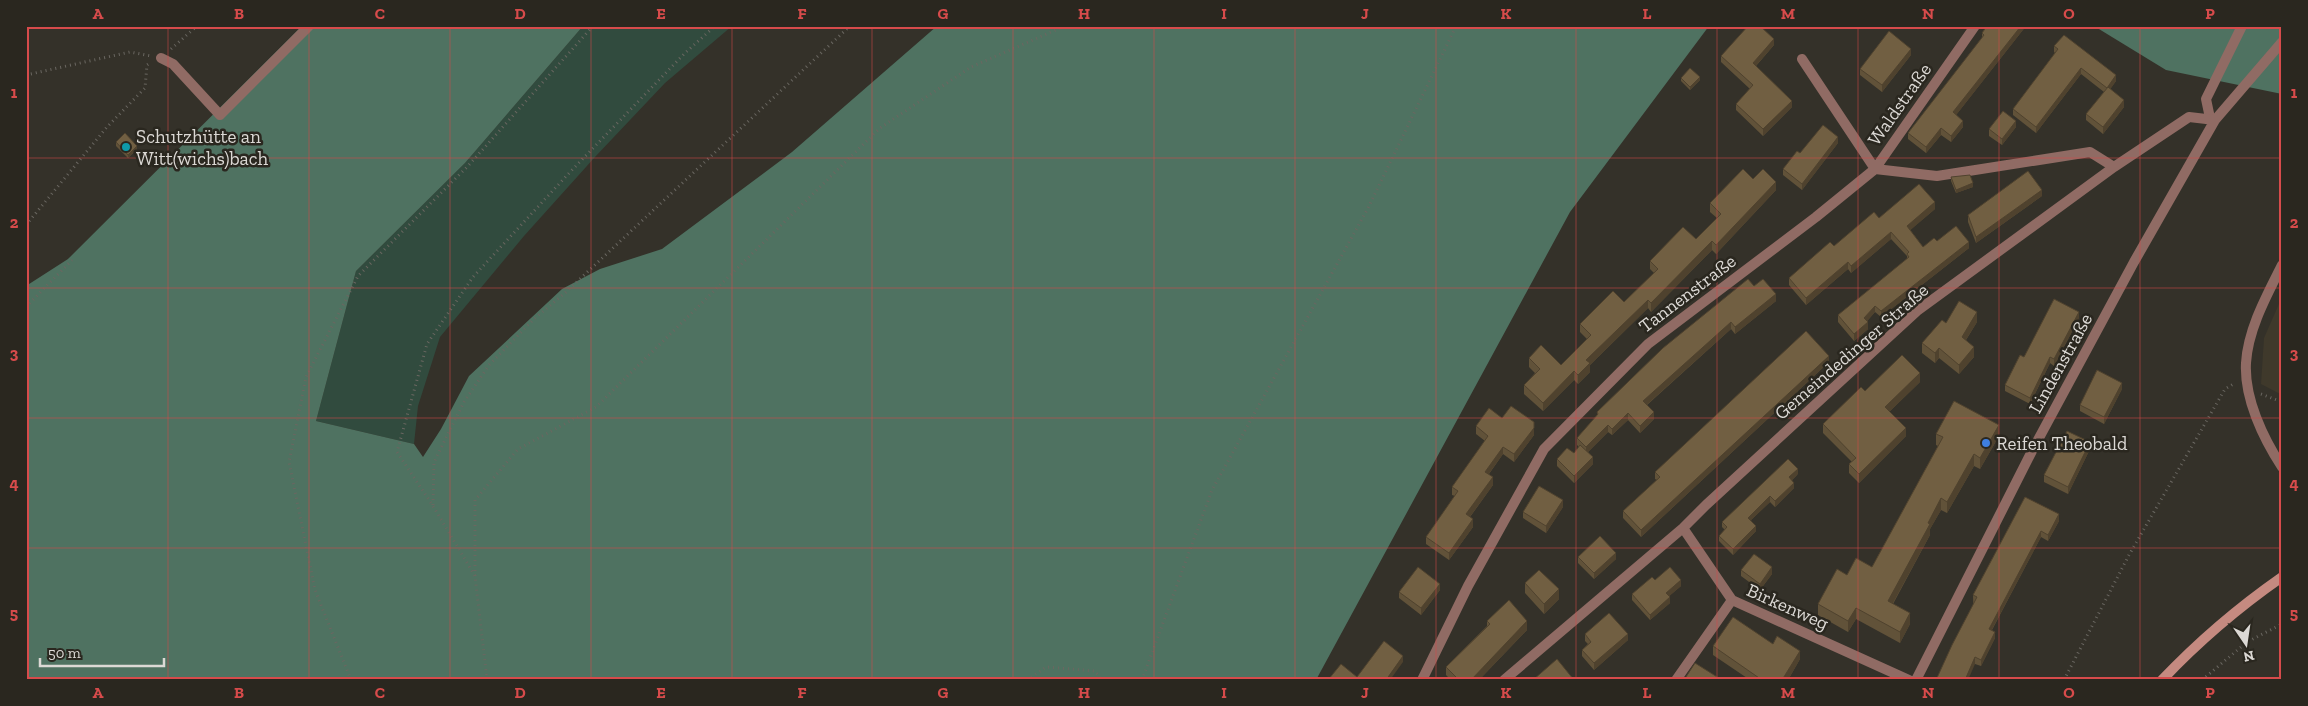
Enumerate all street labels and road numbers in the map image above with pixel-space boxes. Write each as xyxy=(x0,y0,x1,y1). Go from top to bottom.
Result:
street label: Waldstraße xyxy=(1863,59,1936,150)
street label: Tannenstraße xyxy=(1634,249,1741,337)
street label: Gemeindedinger Straße xyxy=(1770,278,1933,425)
street label: Lindenstraße xyxy=(2024,309,2097,417)
street label: Birkenweg xyxy=(1743,578,1833,635)

